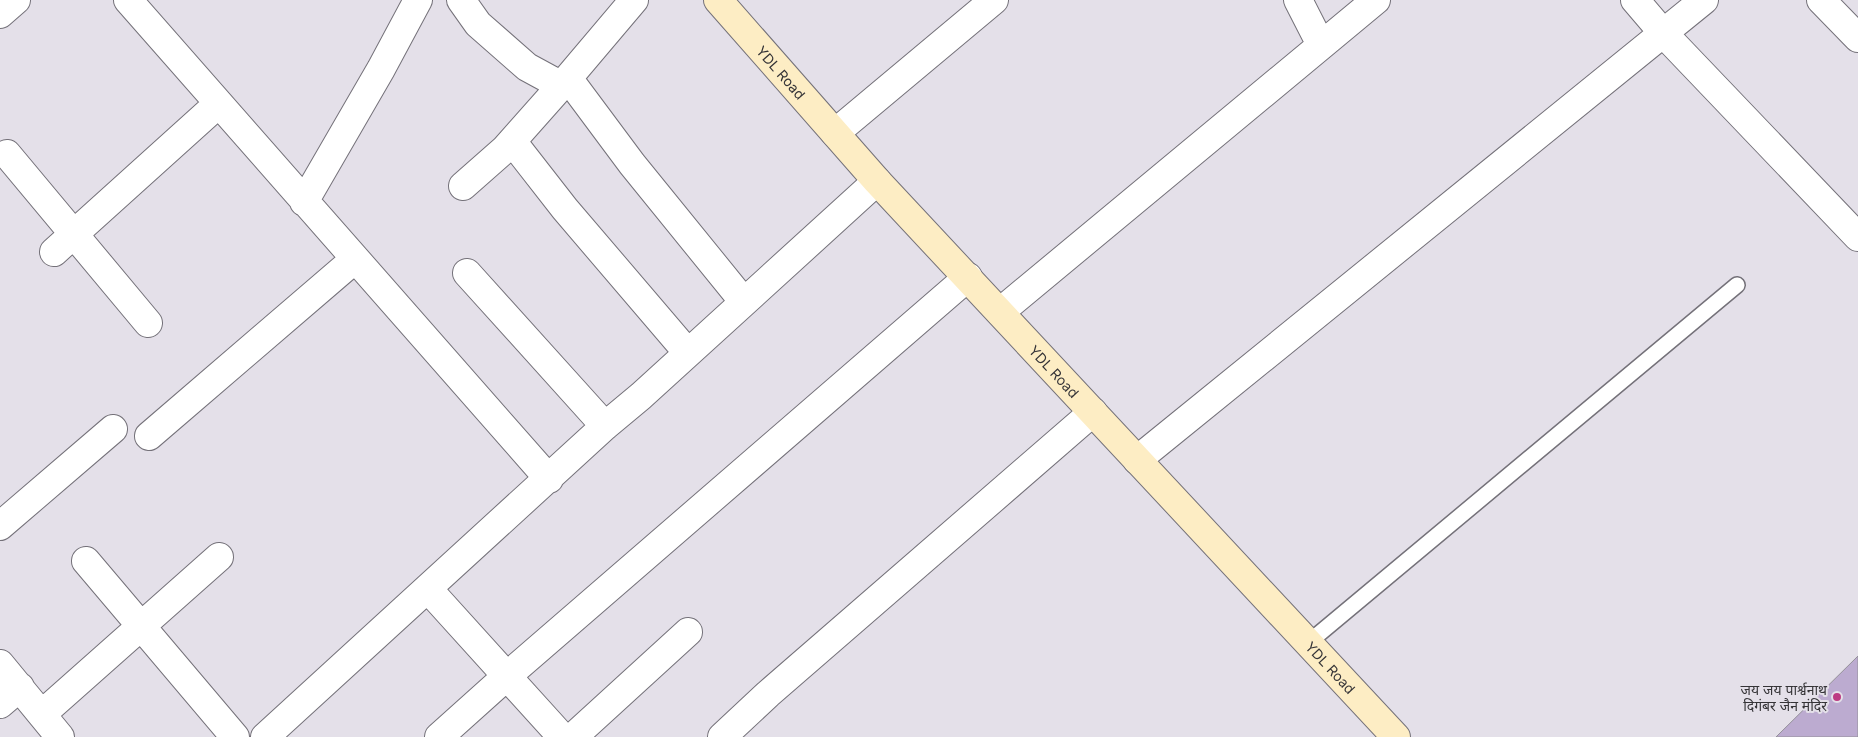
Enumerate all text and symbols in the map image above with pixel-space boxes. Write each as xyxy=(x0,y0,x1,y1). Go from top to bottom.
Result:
street label: YDL Road xyxy=(753,42,809,102)
street label: YDL Road xyxy=(1026,341,1083,401)
street label: YDL Road xyxy=(1302,638,1359,697)
place label: जय जय पार्श्वनाथ दिगंबर जैन मंदिर xyxy=(1741,681,1828,714)
marker: जय जय पार्श्वनाथ दिगंबर जैन मंदिर xyxy=(1831,691,1843,703)

